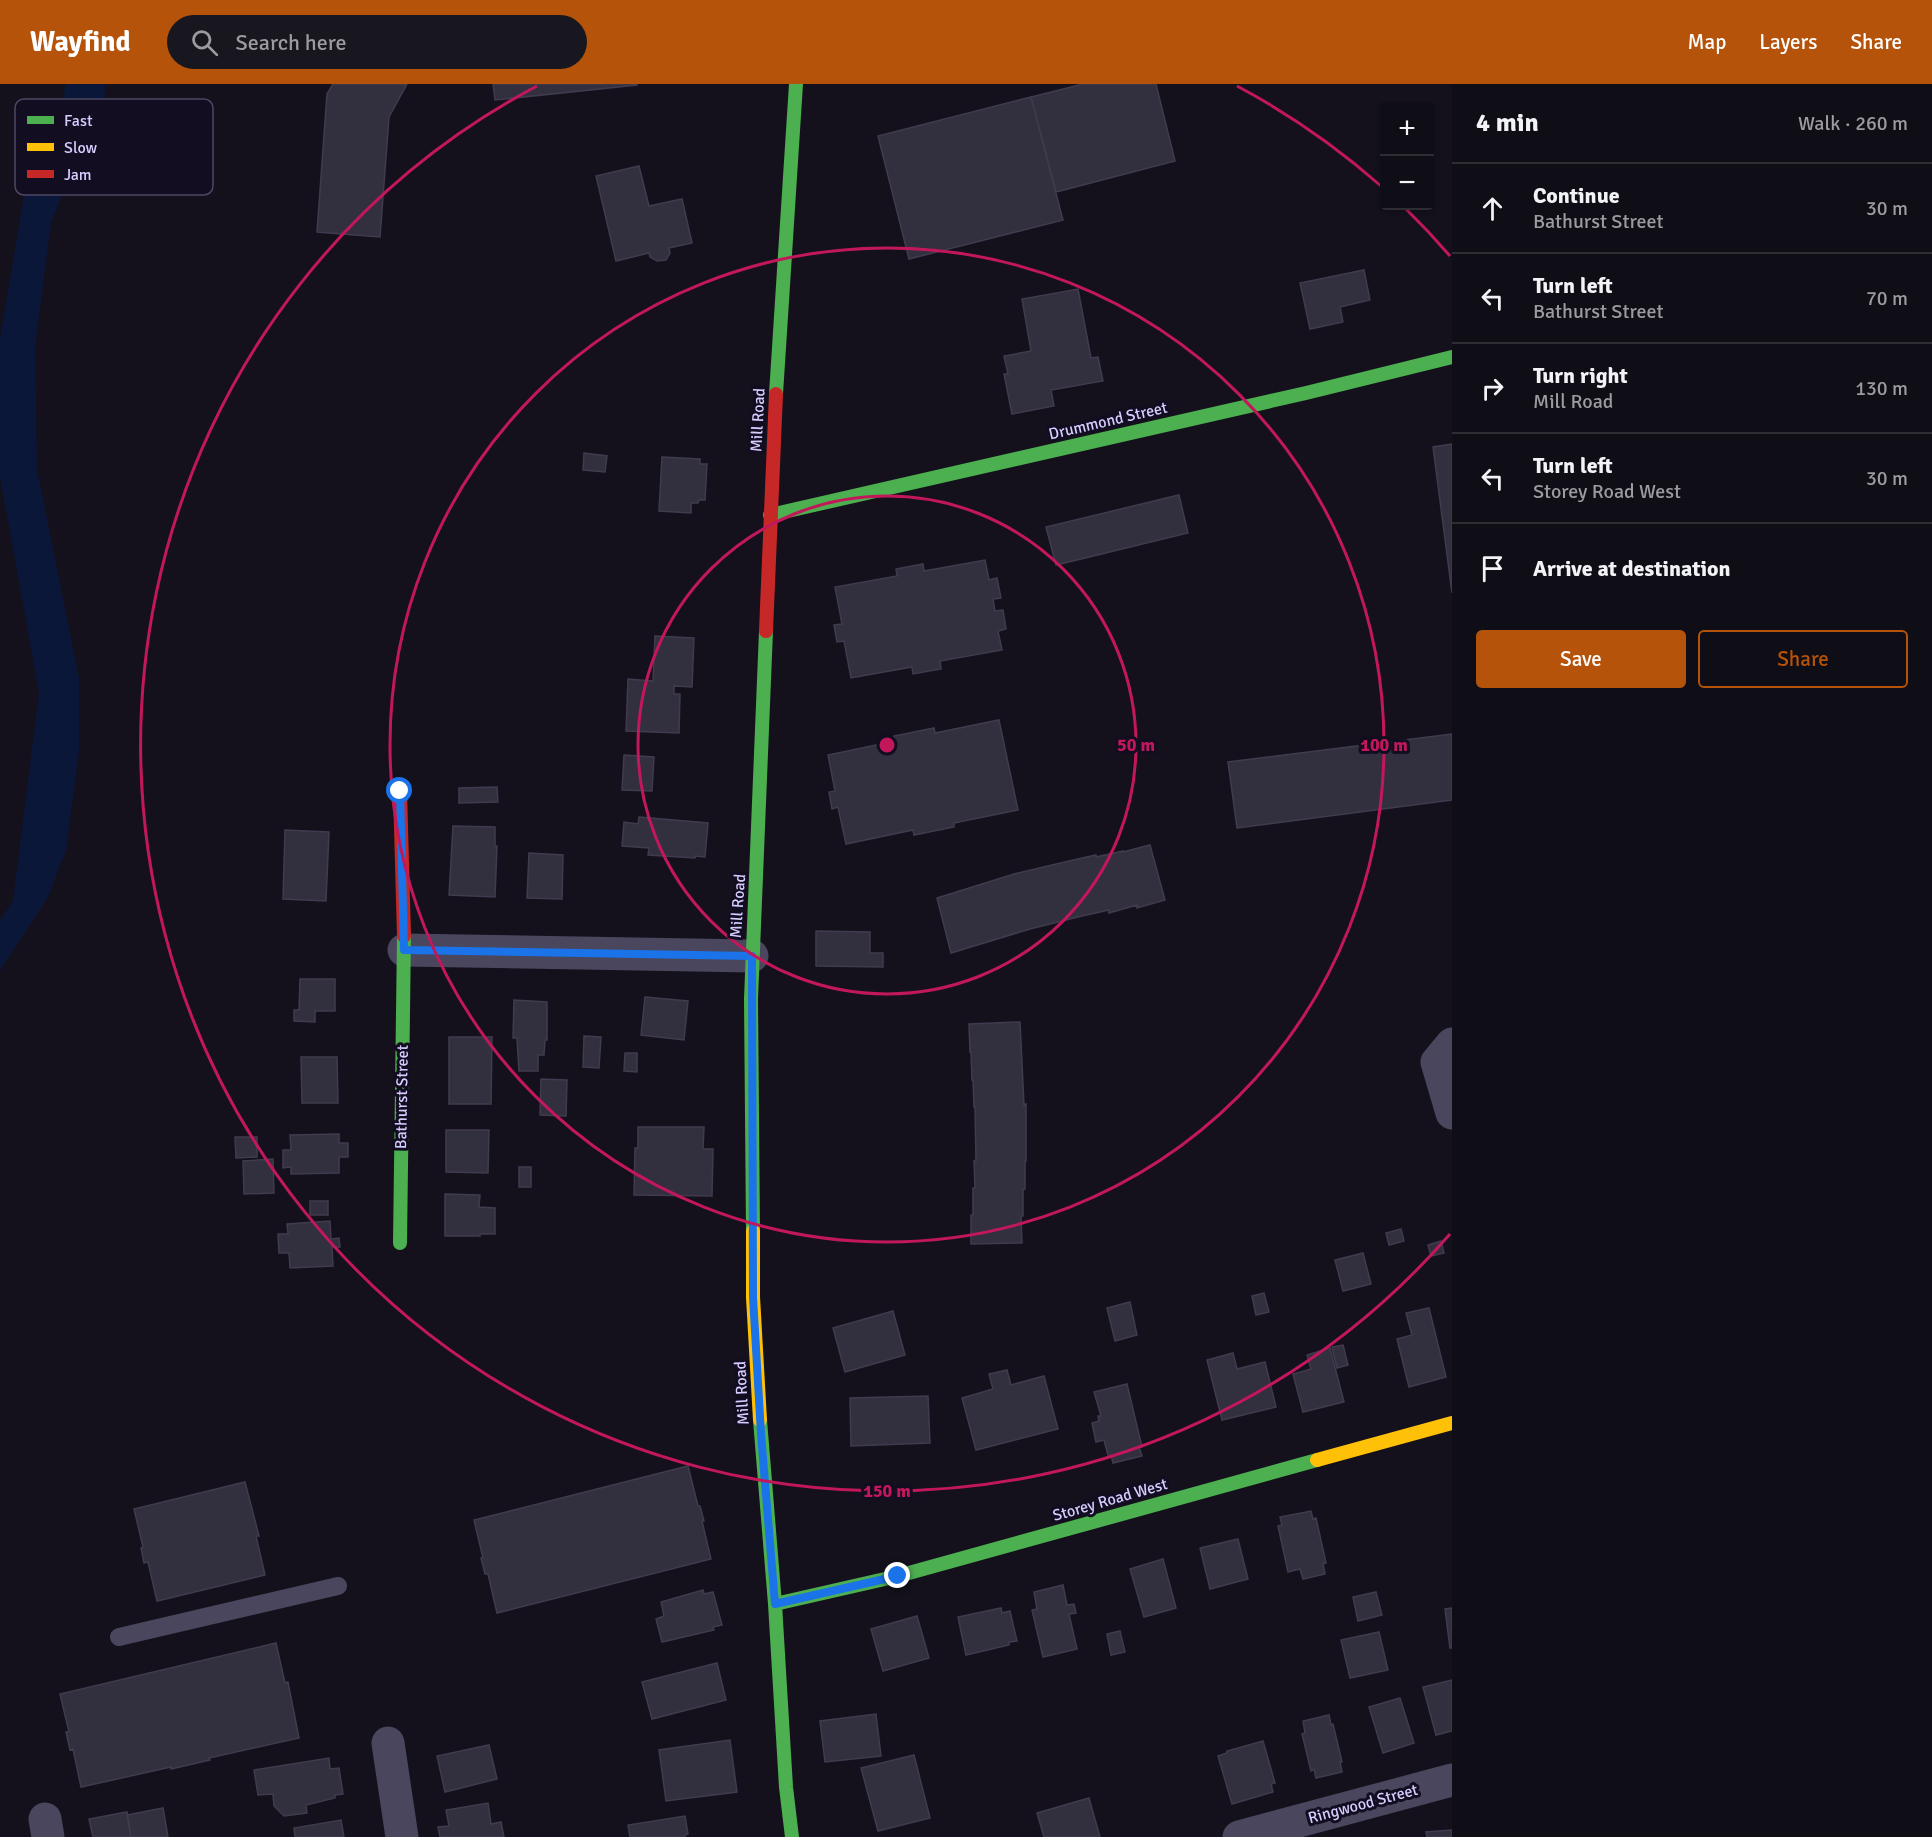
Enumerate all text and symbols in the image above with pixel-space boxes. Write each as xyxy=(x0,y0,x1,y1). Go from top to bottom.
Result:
search box xyxy=(167,15,587,69)
text: Wayfind xyxy=(30,25,131,59)
icon: search xyxy=(188,26,221,59)
text: Search here xyxy=(236,29,347,56)
text: Map xyxy=(1688,29,1726,55)
text: Layers xyxy=(1759,29,1817,55)
text: Share xyxy=(1850,29,1902,55)
legend xyxy=(15,99,213,195)
map controls xyxy=(1380,102,1434,210)
button: + xyxy=(1380,102,1434,156)
text: 4 min xyxy=(1476,107,1539,139)
text: Fast xyxy=(64,111,93,131)
text: Walk · 260 m xyxy=(1798,111,1908,136)
text: Slow xyxy=(64,138,98,158)
button: − xyxy=(1380,156,1434,210)
text: Jam xyxy=(64,165,92,185)
text: Continue xyxy=(1533,182,1620,209)
icon: ahead xyxy=(1476,192,1509,225)
text: 30 m xyxy=(1866,196,1908,221)
text: Bathurst Street xyxy=(1533,209,1663,234)
text: Turn left xyxy=(1533,272,1613,299)
icon: left xyxy=(1476,282,1509,315)
text: 70 m xyxy=(1866,286,1908,311)
text: Bathurst Street xyxy=(1533,299,1663,324)
text: Turn right xyxy=(1533,362,1628,389)
icon: right xyxy=(1476,372,1509,405)
text: 130 m xyxy=(1855,376,1908,401)
street label: Mill Road xyxy=(746,387,770,453)
text: Mill Road xyxy=(1533,389,1613,414)
street label: Drummond Street xyxy=(1047,398,1170,444)
text: Turn left xyxy=(1533,452,1613,479)
icon: left xyxy=(1476,462,1509,495)
text: 30 m xyxy=(1866,466,1908,491)
text: Storey Road West xyxy=(1533,479,1681,504)
icon: arrive xyxy=(1476,552,1509,585)
text: Arrive at destination xyxy=(1533,555,1730,582)
button: Save xyxy=(1476,630,1686,688)
button: Share xyxy=(1698,630,1908,688)
text: 50 m xyxy=(1117,734,1155,756)
text: 100 m xyxy=(1360,734,1408,756)
centre of rings xyxy=(877,735,897,755)
route start xyxy=(386,777,412,803)
street label: Mill Road xyxy=(726,873,750,939)
street label: Bathurst Street xyxy=(391,1044,413,1149)
street label: Mill Road xyxy=(730,1360,754,1426)
street label: Storey Road West xyxy=(1050,1474,1170,1526)
text: 150 m xyxy=(863,1480,911,1502)
route end xyxy=(884,1562,910,1588)
street label: Ringwood Street xyxy=(1306,1780,1420,1828)

